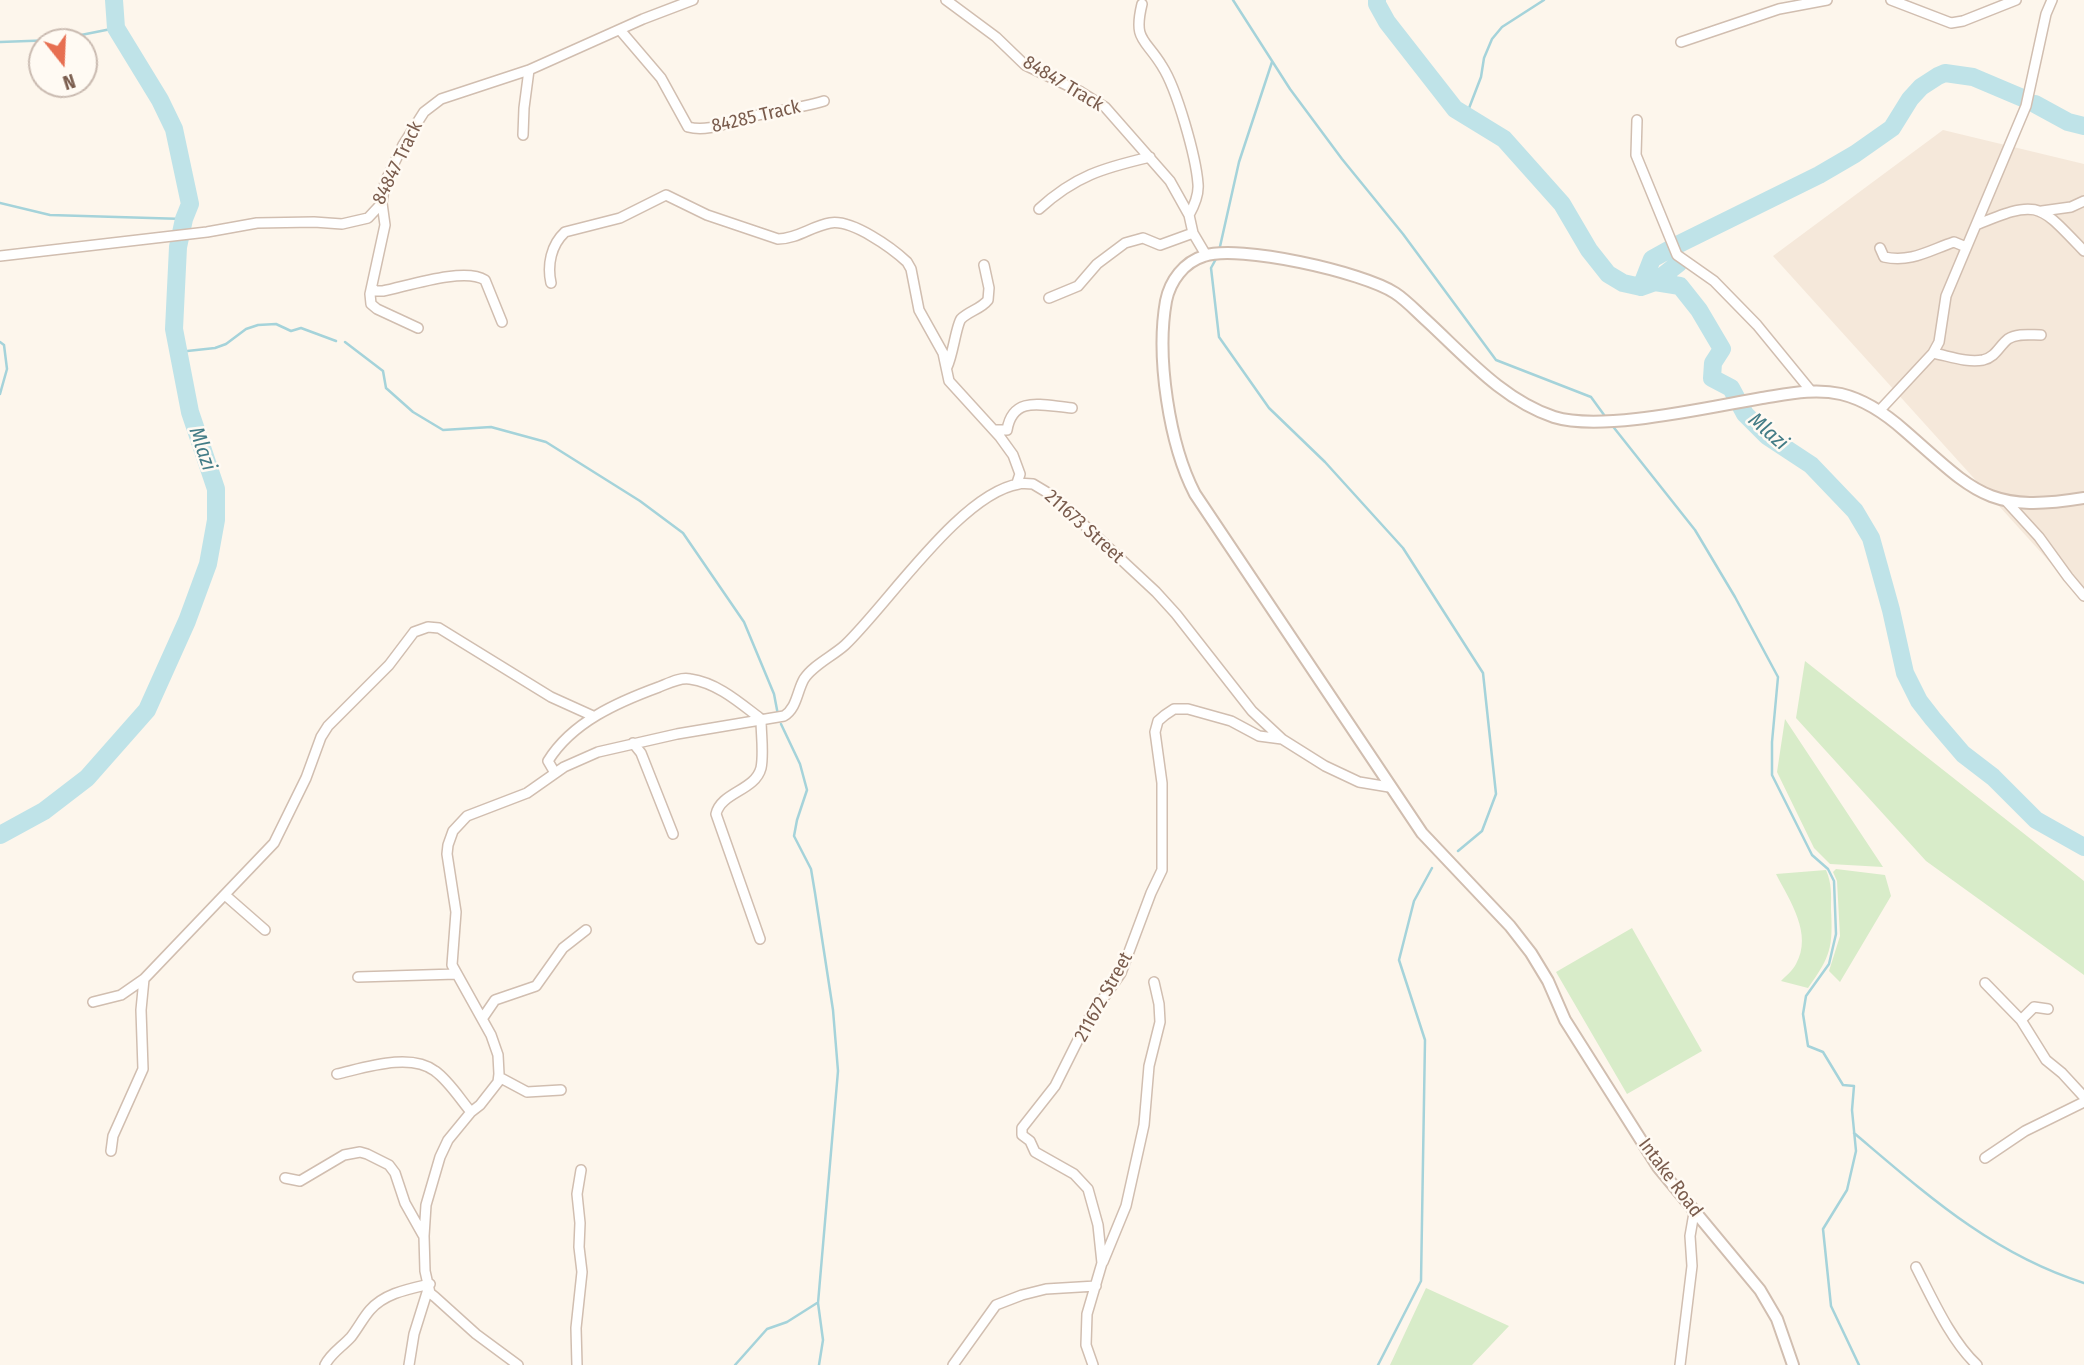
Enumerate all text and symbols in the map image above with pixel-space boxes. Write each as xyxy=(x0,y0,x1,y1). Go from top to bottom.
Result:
north arrow xyxy=(28,28,98,98)
street label: 84847 Track xyxy=(1019,51,1107,117)
text: N xyxy=(60,69,78,94)
street label: 84285 Track xyxy=(710,96,802,138)
street label: 84847 Track xyxy=(368,118,428,208)
water label: Mlazi xyxy=(1743,408,1793,456)
water label: Mlazi xyxy=(183,424,221,474)
street label: 211673 Street xyxy=(1040,485,1128,569)
street label: 211672 Street xyxy=(1070,948,1138,1046)
street label: Intake Road xyxy=(1633,1134,1707,1222)

